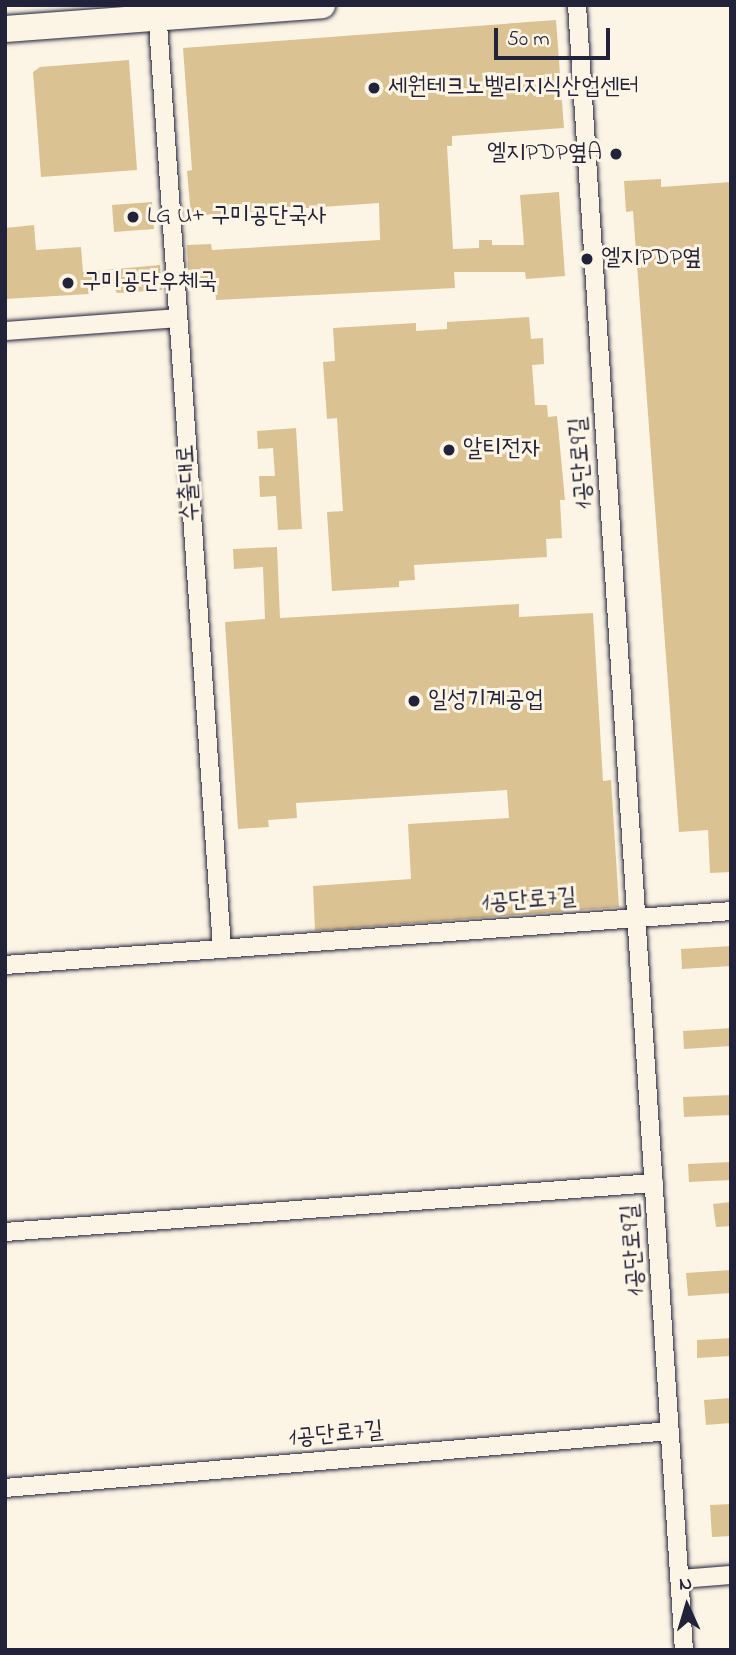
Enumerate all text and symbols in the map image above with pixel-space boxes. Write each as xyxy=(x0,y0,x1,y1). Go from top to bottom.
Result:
scale bar xyxy=(498,14,614,58)
text: 50 m xyxy=(507,25,550,55)
place label: 세원테크노벨리지식산업센터 xyxy=(388,74,639,102)
marker: 세원테크노벨리지식산업센터 xyxy=(366,80,382,96)
place label: 엘지PDP옆A xyxy=(487,140,602,168)
marker: 엘지PDP옆A xyxy=(608,146,624,162)
place label: LG U+ 구미공단국사 xyxy=(147,203,327,231)
marker: LG U+ 구미공단국사 xyxy=(125,209,141,225)
place label: 엘지PDP옆 xyxy=(601,245,701,273)
marker: 엘지PDP옆 xyxy=(579,251,595,267)
place label: 구미공단우체국 xyxy=(82,269,217,297)
marker: 구미공단우체국 xyxy=(60,275,76,291)
street label: 1공단로9길 xyxy=(564,416,600,510)
place label: 알티전자 xyxy=(463,436,540,464)
marker: 알티전자 xyxy=(441,442,457,458)
street label: 수출대로 xyxy=(172,443,206,523)
place label: 일성기계공업 xyxy=(428,687,544,715)
marker: 일성기계공업 xyxy=(406,693,422,709)
street label: 1공단로7길 xyxy=(481,883,577,919)
street label: 1공단로9길 xyxy=(616,1203,652,1297)
street label: 1공단로7길 xyxy=(288,1417,384,1453)
north arrow xyxy=(652,1571,722,1641)
text: N xyxy=(678,1571,693,1598)

